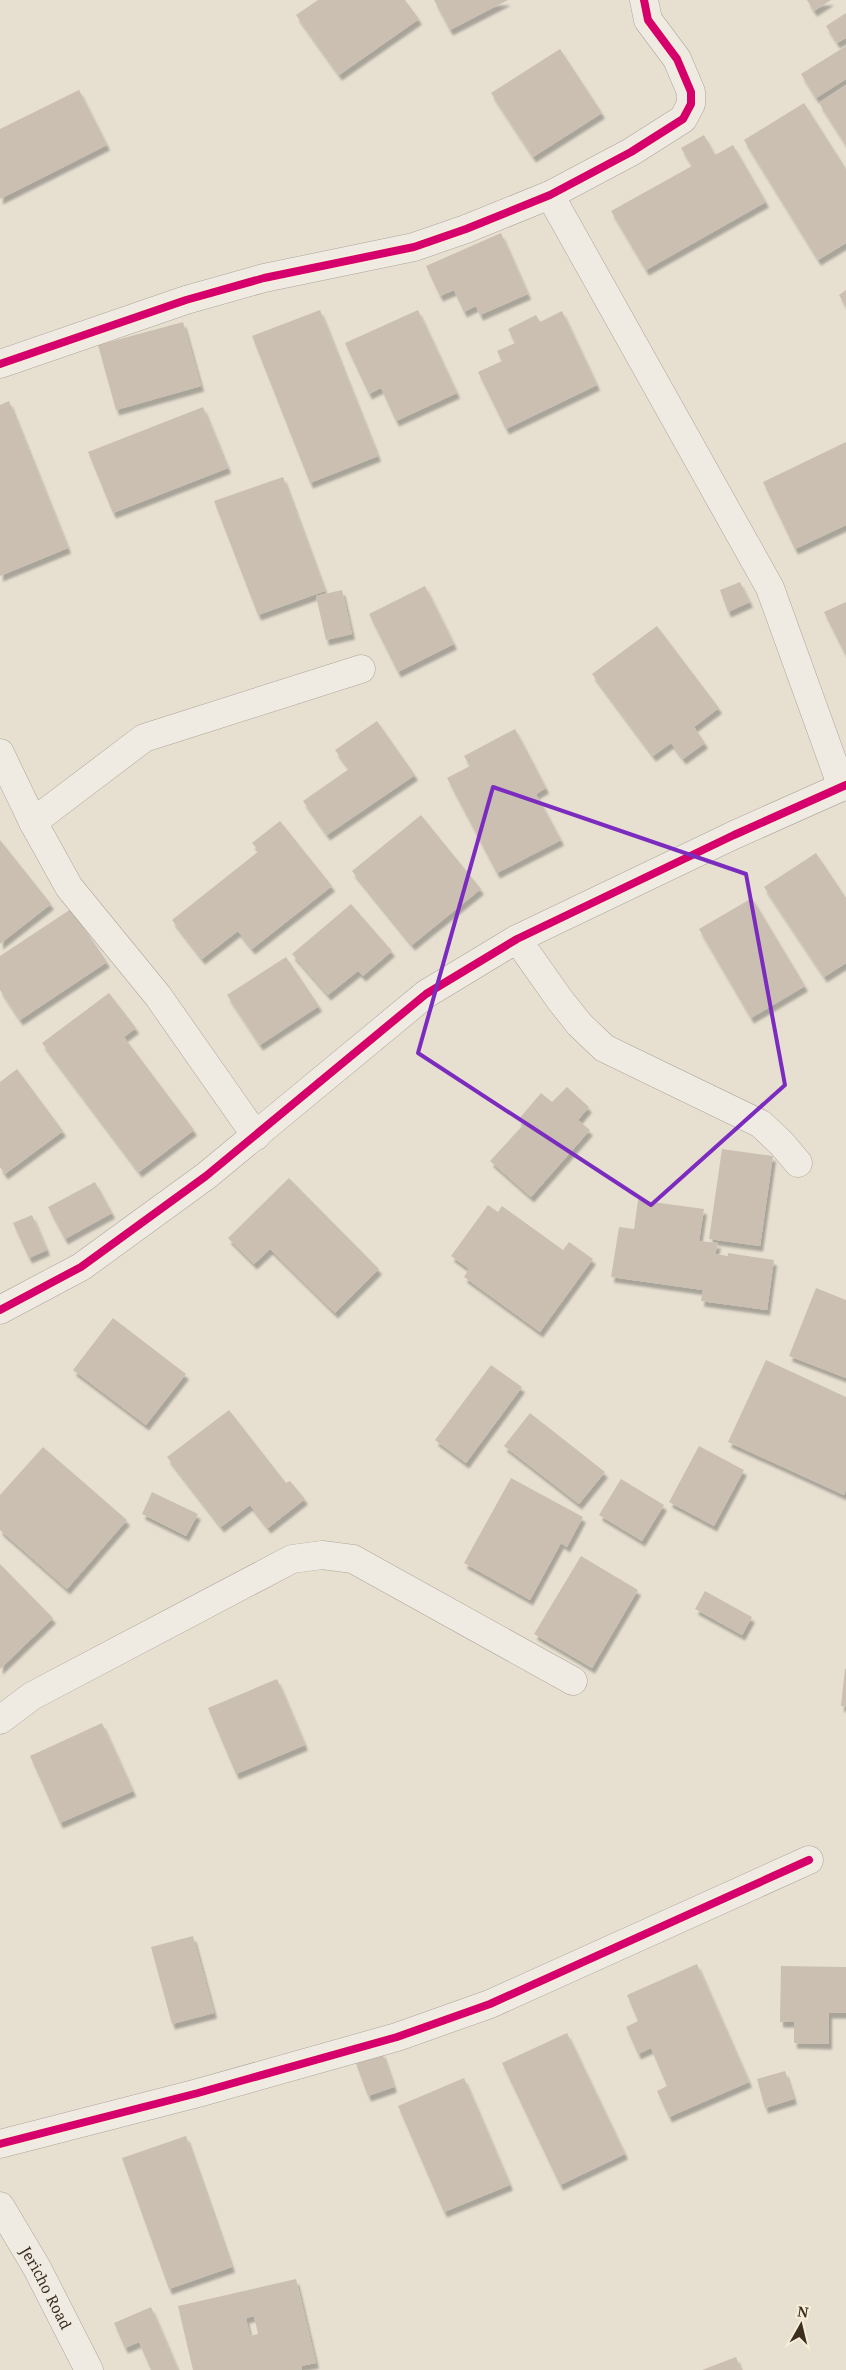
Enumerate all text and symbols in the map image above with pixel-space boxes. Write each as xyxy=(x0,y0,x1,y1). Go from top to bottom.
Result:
street label: Jericho Road xyxy=(16,2242,76,2332)
north arrow xyxy=(776,2300,826,2350)
text: N xyxy=(796,2301,810,2322)

